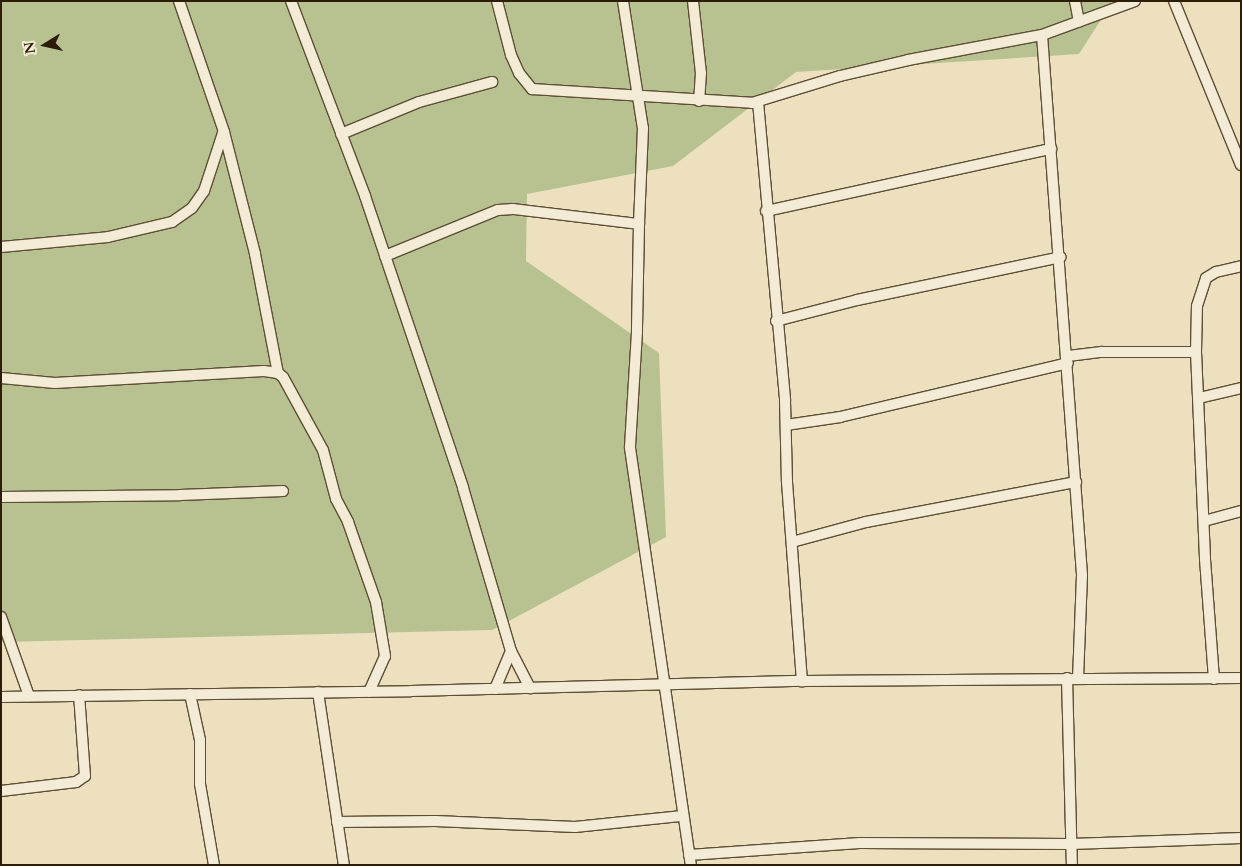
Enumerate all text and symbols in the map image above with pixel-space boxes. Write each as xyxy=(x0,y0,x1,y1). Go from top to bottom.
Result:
north arrow xyxy=(20,20,70,70)
text: N xyxy=(19,40,40,55)

